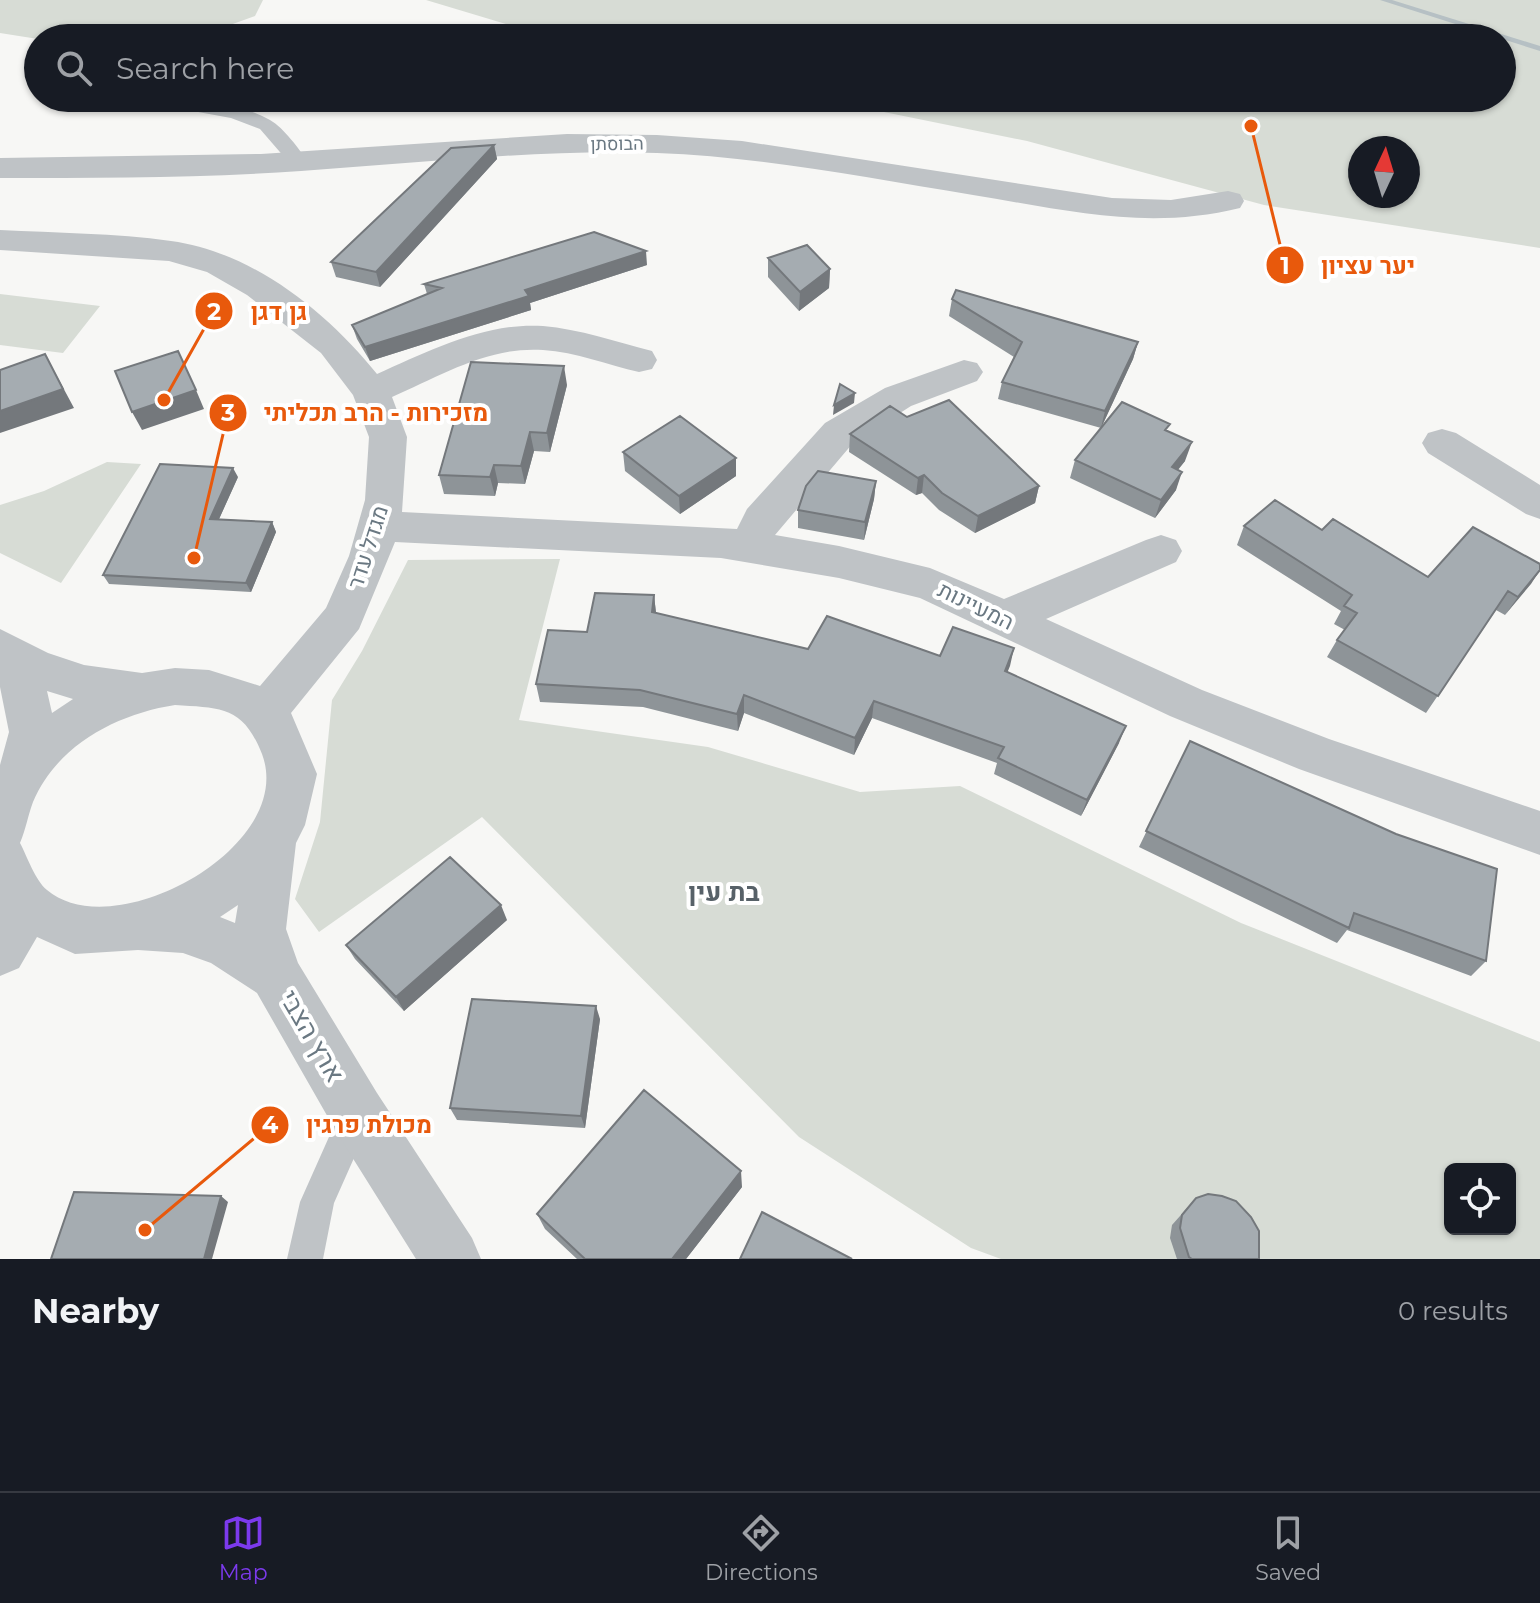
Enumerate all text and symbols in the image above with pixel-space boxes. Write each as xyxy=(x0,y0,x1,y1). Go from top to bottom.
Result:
search box xyxy=(24,24,1516,112)
icon: search xyxy=(52,46,96,90)
text: Search here xyxy=(116,50,294,87)
street label: הבוסתן xyxy=(590,133,644,155)
north arrow xyxy=(1348,136,1420,208)
callout: יער עציון xyxy=(1265,241,1431,289)
text: 1 xyxy=(1280,251,1290,280)
text: יער עציון xyxy=(1321,251,1415,280)
callout: גן דגן xyxy=(194,287,323,335)
text: 2 xyxy=(207,297,221,326)
text: גן דגן xyxy=(251,297,307,326)
callout: מזכירות - הרב תכליתי xyxy=(208,389,505,437)
text: 3 xyxy=(220,398,235,427)
text: מזכירות - הרב תכליתי xyxy=(264,398,488,427)
street label: מגדל עדר xyxy=(342,502,394,592)
street label: המעיינות xyxy=(934,576,1018,636)
district label: בת עין xyxy=(688,876,760,908)
street label: ארץ הצבי xyxy=(273,984,351,1088)
callout: מכולת פרגין xyxy=(250,1101,448,1149)
text: 4 xyxy=(262,1110,279,1139)
text: מכולת פרגין xyxy=(306,1110,432,1139)
map controls xyxy=(1444,1163,1516,1235)
button: locate xyxy=(1444,1163,1516,1235)
text: Nearby xyxy=(32,1290,159,1332)
text: 0 results xyxy=(1398,1295,1508,1327)
tab: Map xyxy=(219,1511,268,1586)
tab: Directions xyxy=(705,1511,818,1586)
tab: Saved xyxy=(1255,1511,1321,1586)

